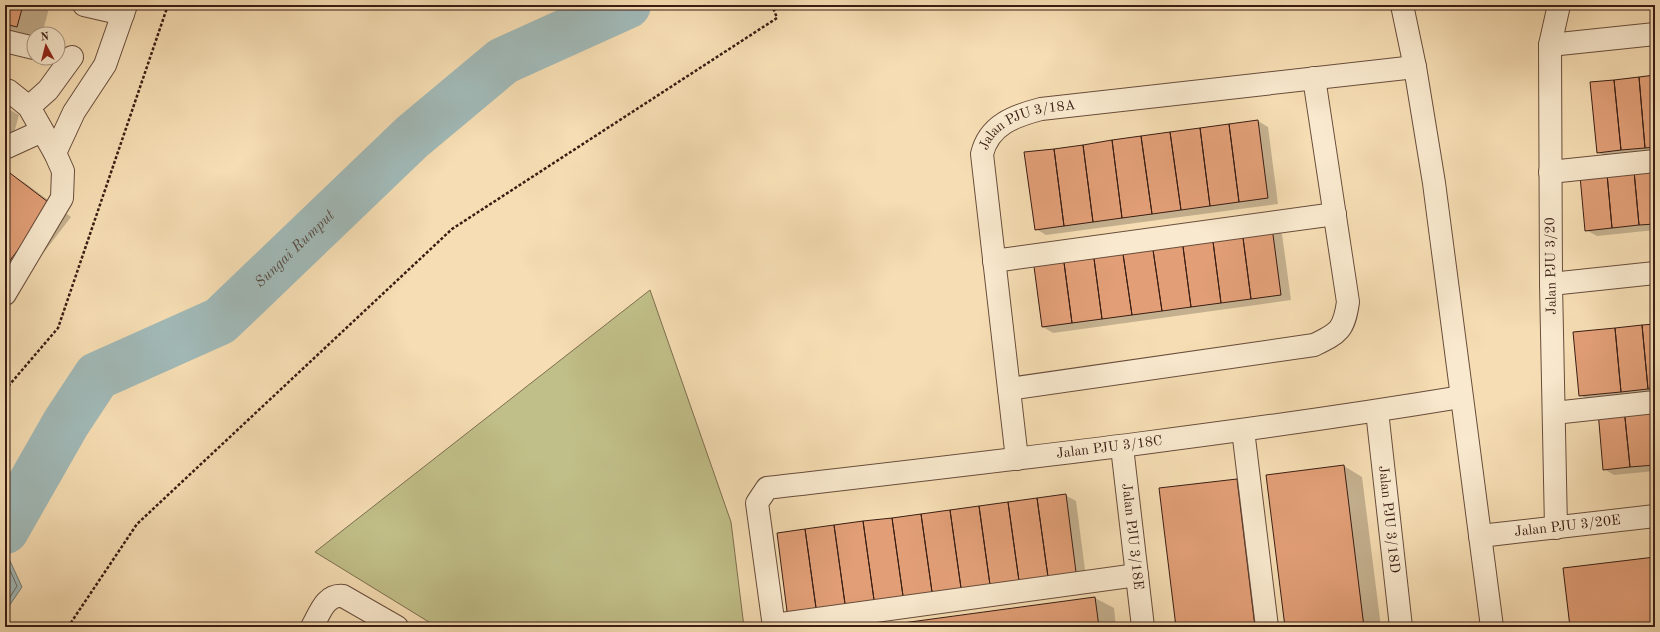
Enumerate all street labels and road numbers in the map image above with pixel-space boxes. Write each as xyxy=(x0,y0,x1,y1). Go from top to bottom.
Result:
street label: Jalan PJU 3/18A xyxy=(977,98,1076,152)
street label: Jalan PJU 3/20 xyxy=(1543,217,1559,315)
street label: Jalan PJU 3/18C xyxy=(1056,434,1163,461)
street label: Jalan PJU 3/18D xyxy=(1376,465,1402,574)
street label: Jalan PJU 3/18E xyxy=(1119,482,1146,590)
street label: Jalan PJU 3/20E xyxy=(1513,513,1621,539)

